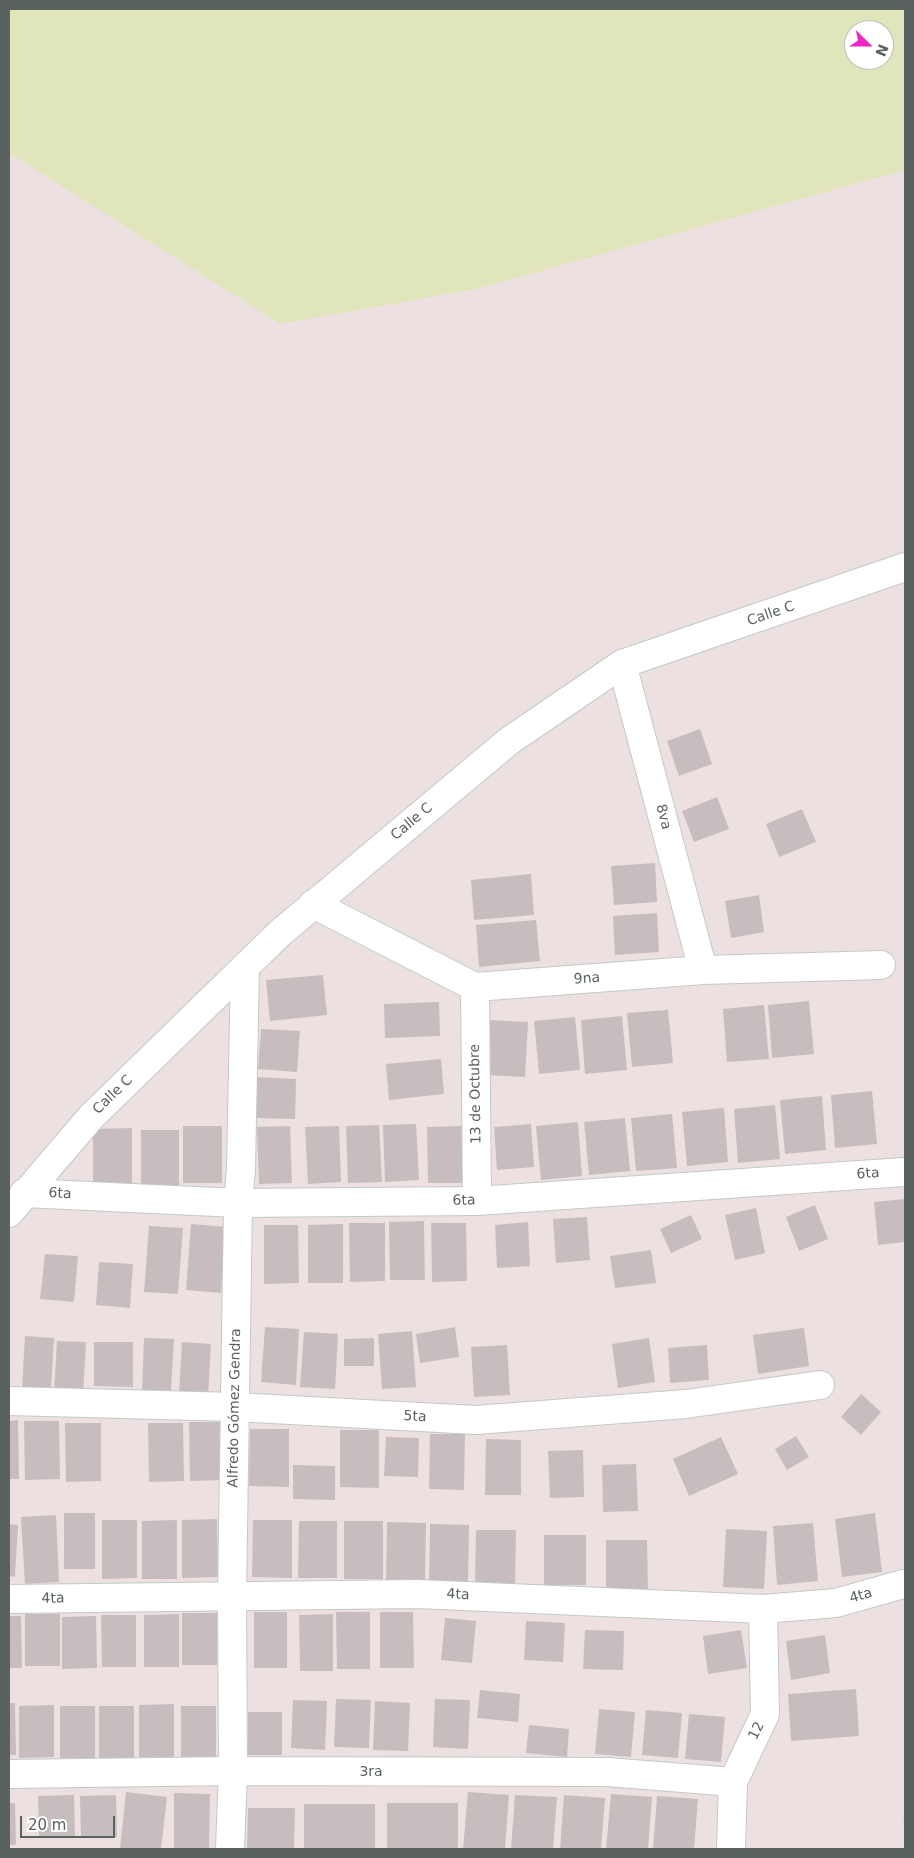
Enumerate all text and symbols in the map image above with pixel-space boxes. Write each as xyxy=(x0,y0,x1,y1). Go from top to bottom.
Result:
north arrow xyxy=(844,20,894,70)
text: N xyxy=(872,42,892,59)
street label: Calle C xyxy=(745,598,797,630)
street label: Calle C xyxy=(388,800,436,844)
street label: 8va xyxy=(652,802,674,832)
street label: 9na xyxy=(573,970,601,988)
street label: 13 de Octubre xyxy=(467,1044,485,1144)
street label: Calle C xyxy=(90,1072,136,1118)
street label: 6ta xyxy=(856,1165,880,1183)
street label: 6ta xyxy=(48,1185,72,1203)
street label: 6ta xyxy=(452,1192,476,1210)
street label: Alfredo Gómez Gendra xyxy=(225,1328,245,1488)
street label: 5ta xyxy=(403,1408,427,1426)
street label: 4ta xyxy=(848,1585,874,1607)
street label: 4ta xyxy=(446,1586,470,1604)
street label: 4ta xyxy=(41,1590,65,1608)
street label: 12 xyxy=(746,1719,768,1743)
street label: 3ra xyxy=(359,1764,383,1780)
scale bar xyxy=(22,1806,118,1838)
text: 20 m xyxy=(28,1816,66,1834)

